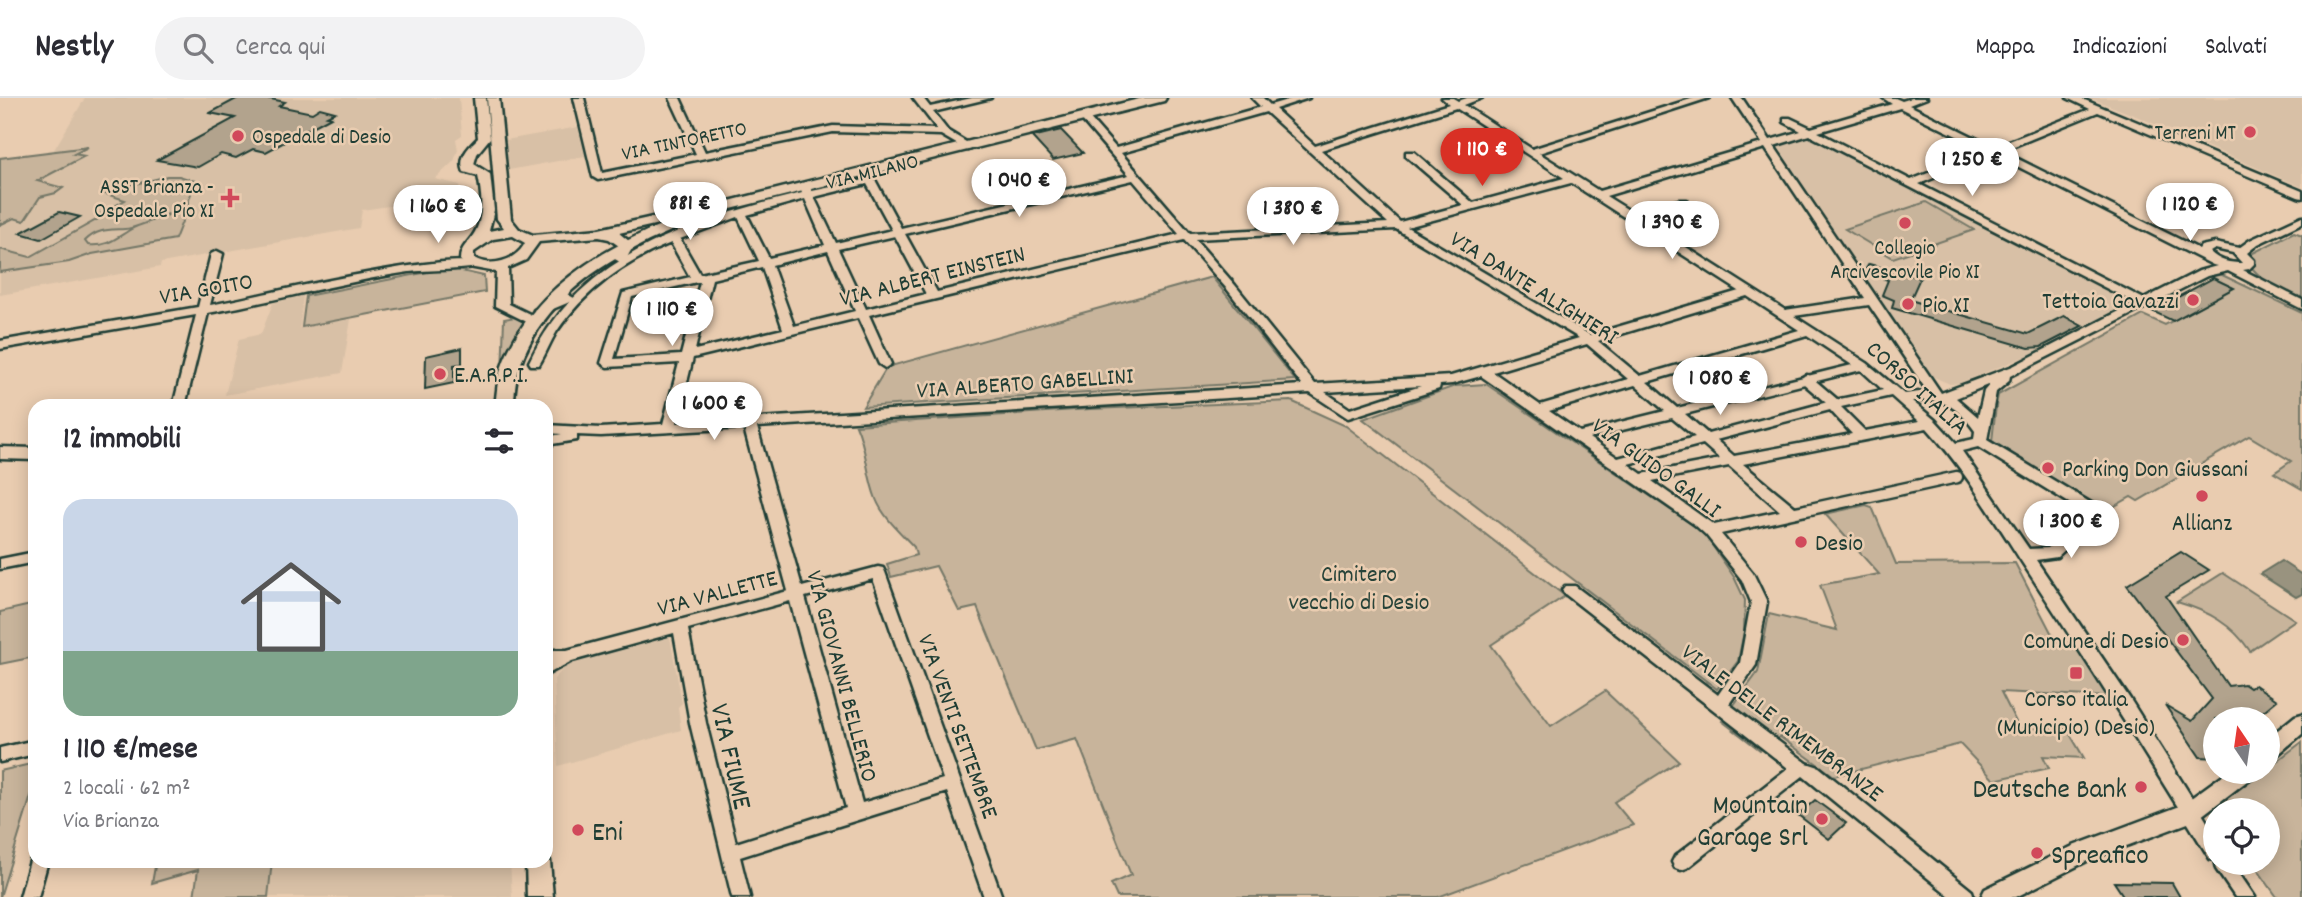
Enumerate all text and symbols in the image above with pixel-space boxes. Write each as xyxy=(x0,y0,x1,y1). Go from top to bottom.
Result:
search box xyxy=(155,17,645,80)
text: Nestly xyxy=(35,25,113,72)
icon: search xyxy=(179,29,217,67)
text: Cerca qui xyxy=(235,30,325,67)
text: Mappa xyxy=(1975,31,2034,65)
text: Indicazioni xyxy=(2072,31,2167,65)
text: Salvati xyxy=(2205,31,2267,65)
street label: VIA TINTORETTO xyxy=(619,115,750,171)
place label: Terreni MT xyxy=(2154,120,2237,150)
place label: Ospedale di Desio xyxy=(252,124,391,154)
marker: Terreni MT xyxy=(2242,124,2258,140)
marker: Ospedale di Desio xyxy=(230,128,246,144)
pin: 1 110 € xyxy=(1417,129,1547,188)
text: 1 110 € xyxy=(1456,134,1508,167)
pin: 1 250 € xyxy=(1907,139,2037,198)
text: 1 250 € xyxy=(1941,144,2003,177)
street label: VIA MILANO xyxy=(823,148,922,200)
pin: 1 040 € xyxy=(954,159,1084,219)
text: 1 040 € xyxy=(987,165,1051,198)
place label: ASST Brianza - Ospedale Pio XI xyxy=(94,174,214,228)
pin: 881 € xyxy=(641,183,739,242)
pin: 1 120 € xyxy=(2125,184,2255,243)
pin: 1 160 € xyxy=(373,186,503,245)
marker: ASST Brianza - Ospedale Pio XI xyxy=(220,188,240,208)
text: 881 € xyxy=(669,188,711,221)
pin: 1 380 € xyxy=(1228,188,1358,247)
text: 1 120 € xyxy=(2162,189,2218,222)
text: 1 160 € xyxy=(409,191,467,224)
text: 1 380 € xyxy=(1263,193,1323,226)
pin: 1 390 € xyxy=(1607,202,1737,261)
text: 1 390 € xyxy=(1641,207,1703,240)
marker: Collegio Arcivescovile Pio XI xyxy=(1897,215,1913,231)
street label: VIA DANTE ALIGHIERI xyxy=(1442,224,1625,355)
place label: Collegio Arcivescovile Pio XI xyxy=(1830,235,1980,289)
street label: VIA ALBERT EINSTEIN xyxy=(836,238,1029,317)
street label: VIA GOITO xyxy=(157,266,256,316)
place label: Tettoia Gavazzi xyxy=(2042,286,2179,320)
pin: 1 110 € xyxy=(607,288,737,348)
place label: Pio XI xyxy=(1922,290,1970,324)
marker: Tettoia Gavazzi xyxy=(2185,292,2201,308)
text: 1 110 € xyxy=(646,294,698,327)
marker: Pio XI xyxy=(1900,296,1916,312)
street label: CORSO ITALIA xyxy=(1857,334,1975,445)
pin: 1 080 € xyxy=(1655,358,1785,417)
place label: E.A.R.P.I. xyxy=(454,360,528,394)
street label: VIA ALBERTO GABELLINI xyxy=(916,360,1135,410)
text: 1 080 € xyxy=(1689,363,1751,396)
marker: E.A.R.P.I. xyxy=(432,366,448,382)
pin: 1 600 € xyxy=(649,382,779,442)
text: 1 600 € xyxy=(682,388,746,421)
street label: VIA GUIDO GALLI xyxy=(1583,411,1727,528)
text: 12 immobili xyxy=(63,420,181,463)
icon: filters xyxy=(480,422,518,460)
place label: Parking Don Giussani xyxy=(2062,454,2248,488)
marker: Parking Don Giussani xyxy=(2040,460,2056,476)
marker: Allianz xyxy=(2194,488,2210,504)
pin: 1 300 € xyxy=(2006,500,2136,560)
text: 1 300 € xyxy=(2039,506,2103,539)
place label: Allianz xyxy=(2172,508,2232,542)
place label: Desio xyxy=(1815,528,1863,562)
marker: Desio xyxy=(1793,534,1809,550)
icon: home xyxy=(228,544,354,670)
park label: Cimitero vecchio di Desio xyxy=(1289,559,1429,621)
street label: VIA VALLETTE xyxy=(654,563,782,627)
street label: VIA GIOVANNI BELLERIO xyxy=(795,567,885,786)
place label: Comune di Desio xyxy=(2023,626,2169,660)
street label: VIA VENTI SETTEMBRE xyxy=(907,630,1005,824)
marker: Comune di Desio xyxy=(2175,632,2191,648)
street label: VIALE DELLE RIMEMBRANZE xyxy=(1673,637,1889,812)
marker: Corso italia (Municipio) (Desio) xyxy=(2068,665,2084,681)
place label: Corso italia (Municipio) (Desio) xyxy=(1997,684,2155,746)
street label: VIA FIUME xyxy=(697,700,760,814)
north arrow xyxy=(2203,707,2280,784)
map controls xyxy=(2203,707,2280,875)
text: 1 110 €/mese xyxy=(63,730,198,773)
place label: Deutsche Bank xyxy=(1972,772,2127,812)
text: 2 locali · 62 m² xyxy=(63,773,190,806)
marker: Deutsche Bank xyxy=(2133,779,2149,795)
place label: Mountain Garage Srl xyxy=(1697,788,1808,860)
button: locate xyxy=(2203,798,2280,875)
text: Via Brianza xyxy=(63,806,159,839)
marker: Mountain Garage Srl xyxy=(1814,811,1830,827)
place label: Eni xyxy=(592,815,623,855)
marker: Eni xyxy=(570,822,586,838)
place label: Spreafico xyxy=(2051,838,2149,878)
marker: Spreafico xyxy=(2029,845,2045,861)

